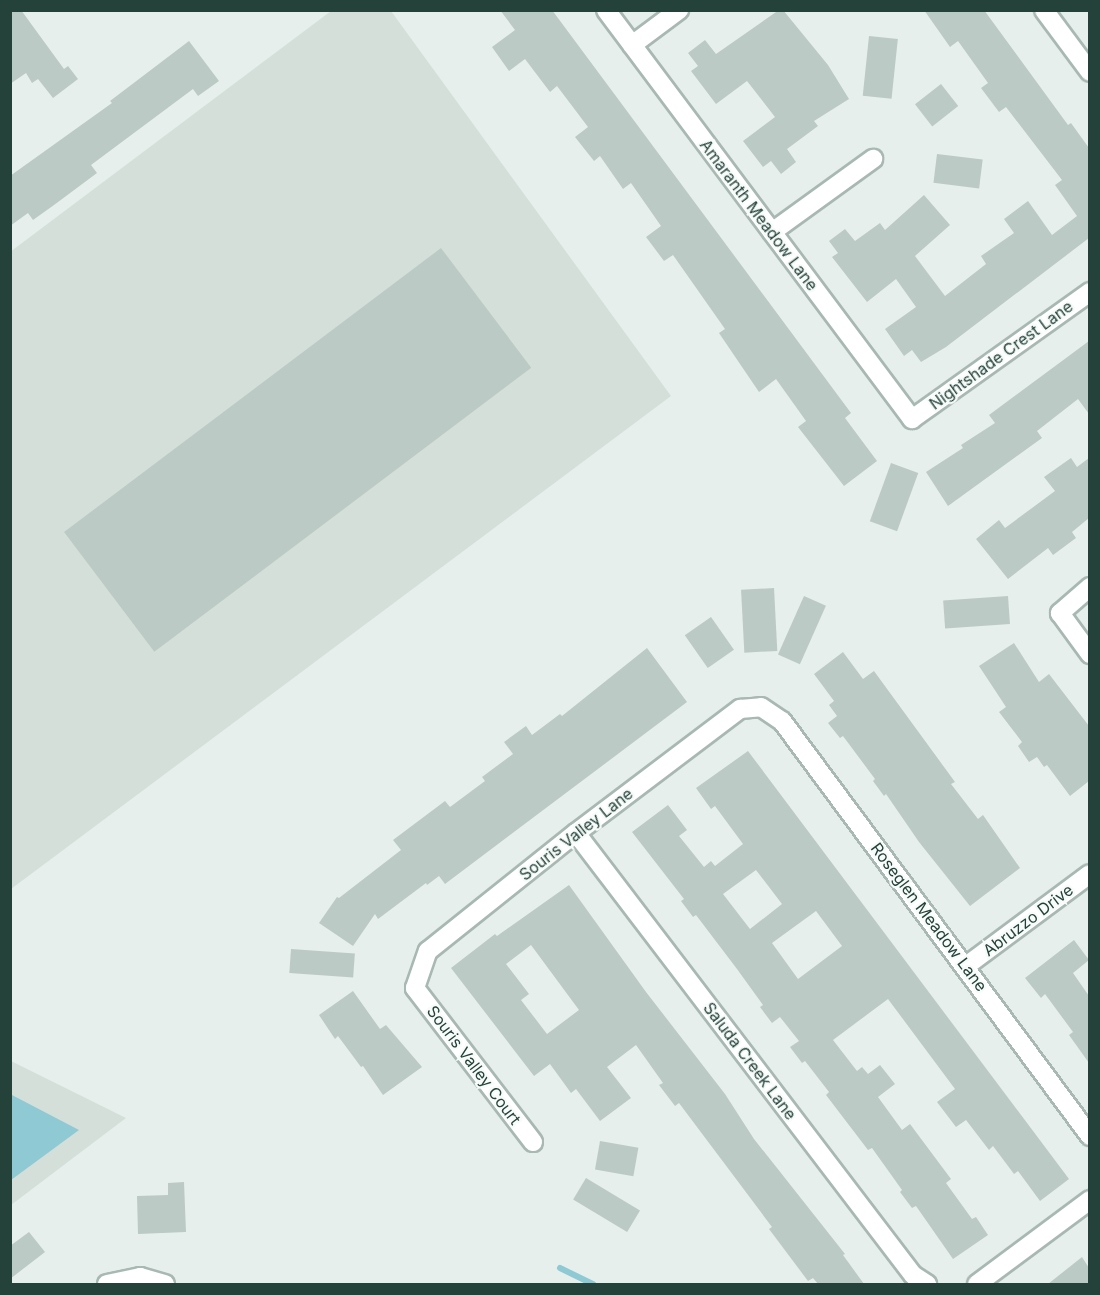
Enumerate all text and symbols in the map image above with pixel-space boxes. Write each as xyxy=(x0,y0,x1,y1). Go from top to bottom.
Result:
street label: Amaranth Meadow Lane xyxy=(696,136,822,294)
street label: Nightshade Crest Lane xyxy=(926,297,1076,413)
street label: Souris Valley Lane xyxy=(515,784,637,884)
street label: Roseglen Meadow Lane xyxy=(867,839,991,995)
street label: Abruzzo Drive xyxy=(979,880,1077,960)
street label: Saluda Creek Lane xyxy=(700,998,800,1124)
street label: Souris Valley Court xyxy=(423,1002,525,1128)

